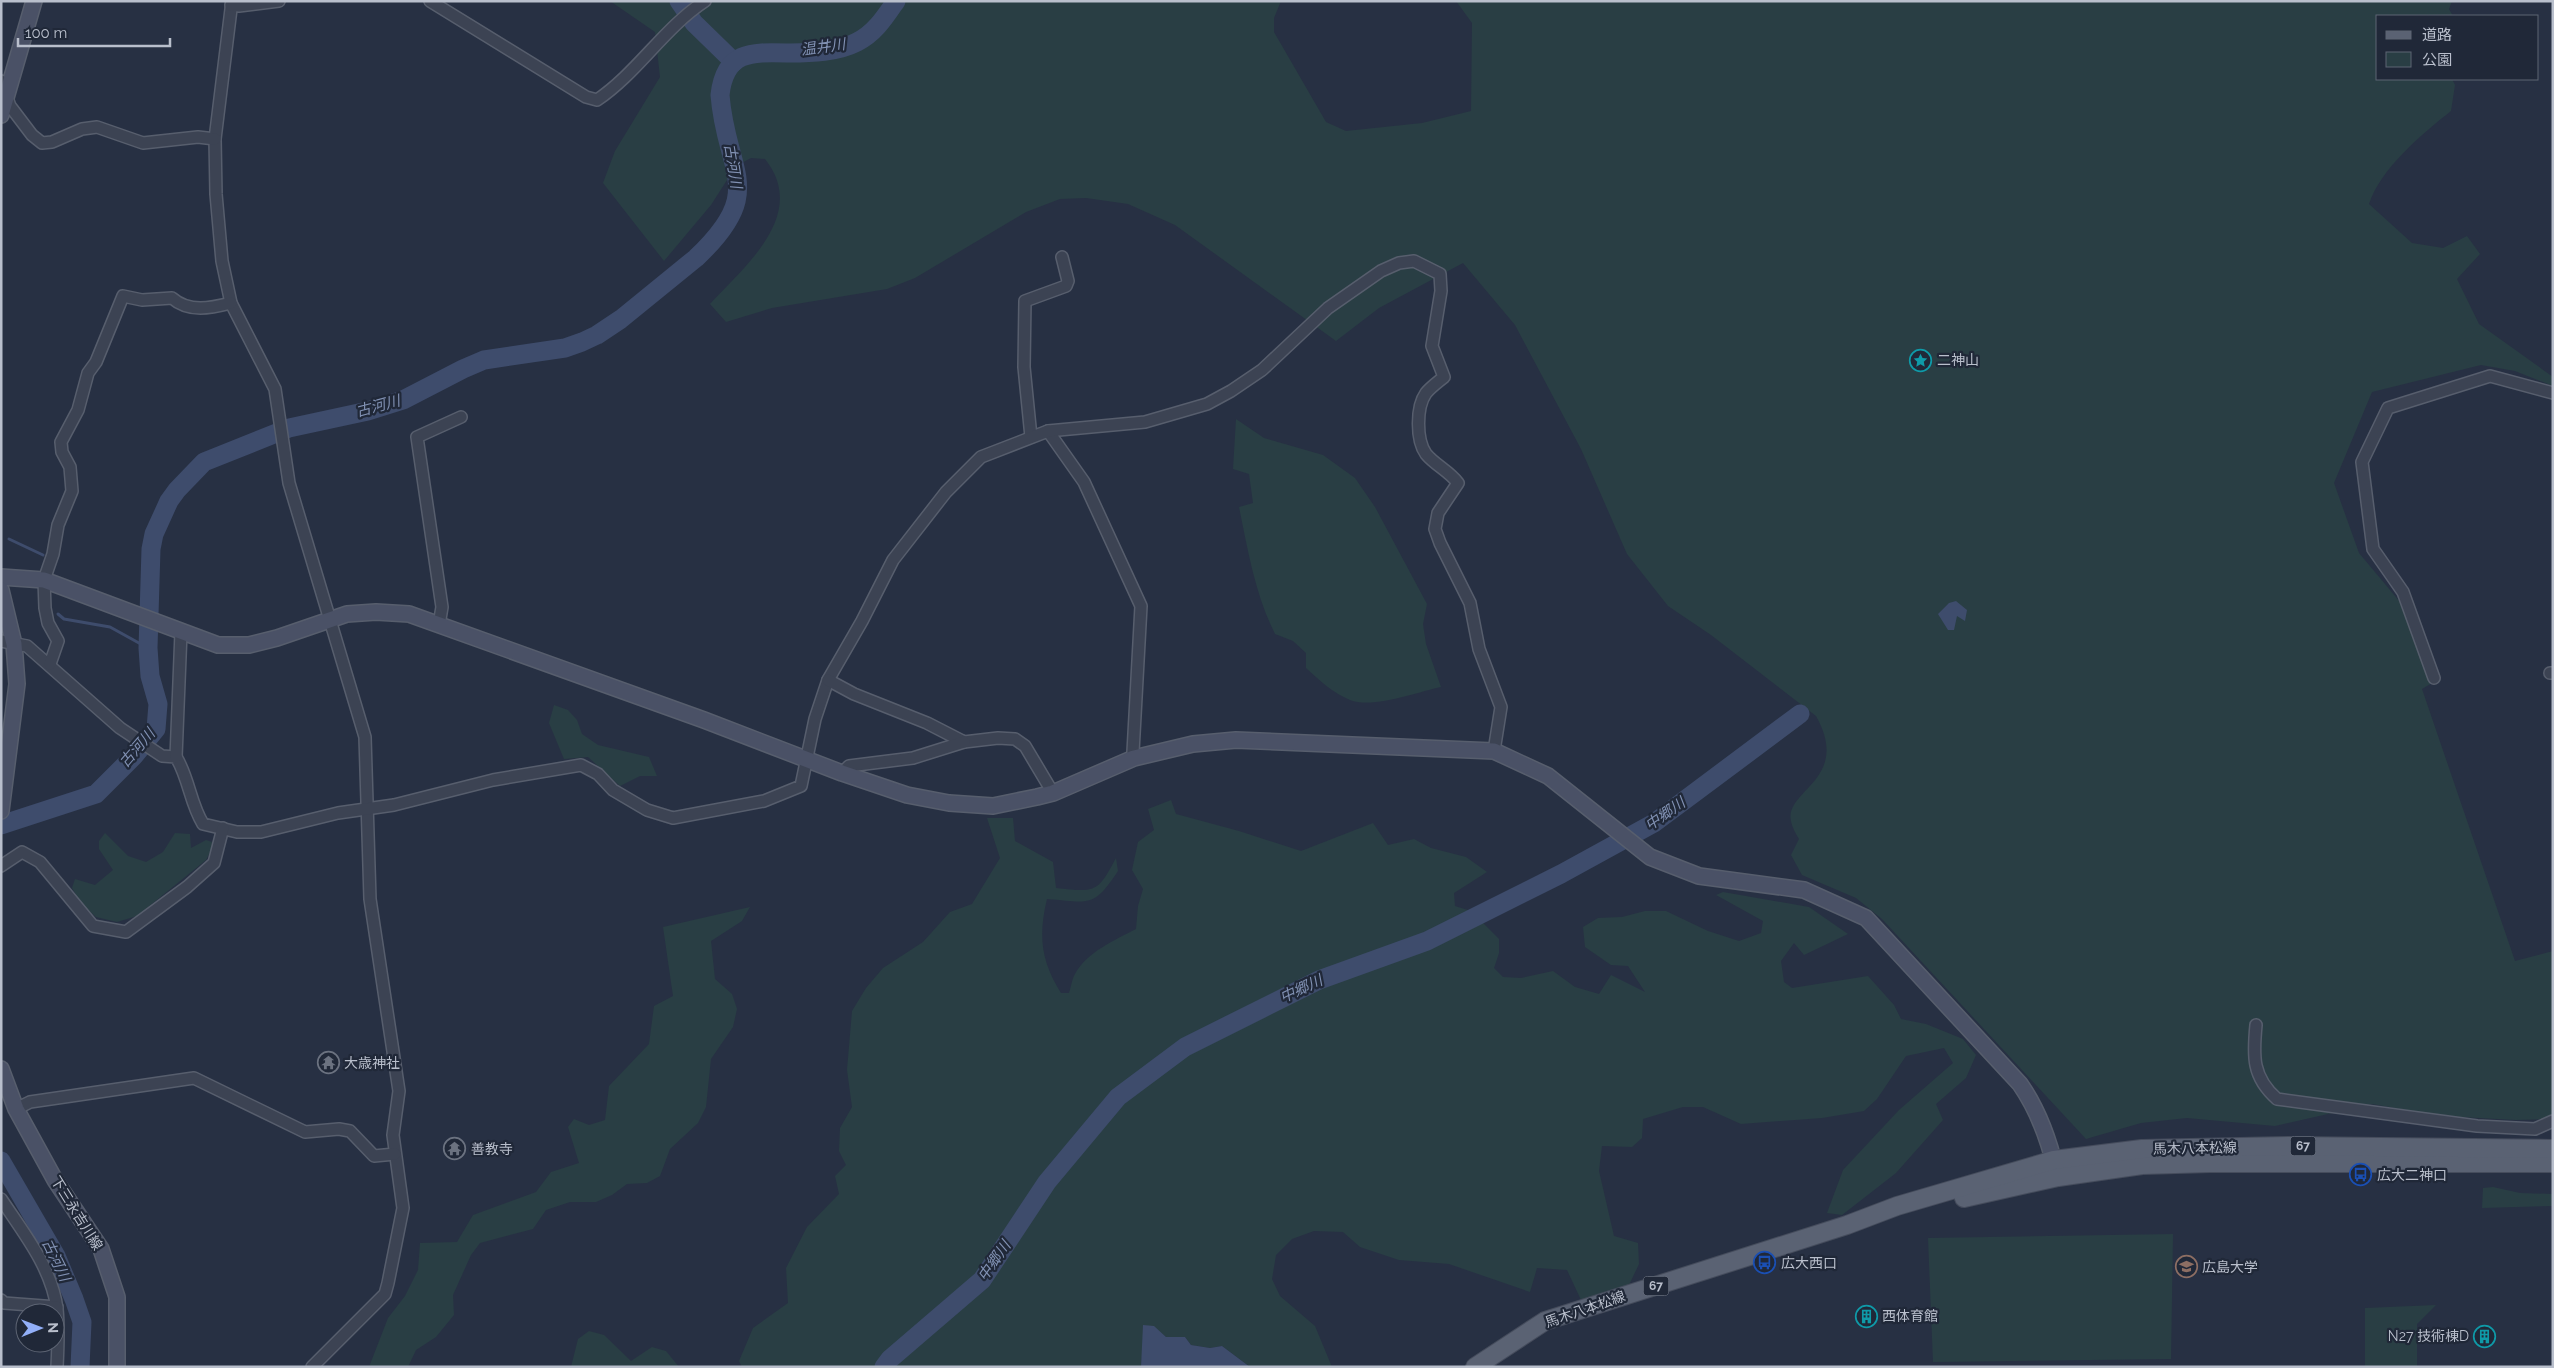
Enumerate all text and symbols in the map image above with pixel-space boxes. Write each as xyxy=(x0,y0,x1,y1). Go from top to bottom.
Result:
scale bar xyxy=(18,15,170,47)
legend xyxy=(2376,15,2539,80)
text: 100 m xyxy=(25,24,67,42)
text: 道路 xyxy=(2422,26,2452,44)
water label: 温井川 xyxy=(799,35,849,59)
text: 公園 xyxy=(2422,51,2452,69)
water label: 古河川 xyxy=(721,142,746,192)
place icon: 二神山 xyxy=(1909,348,1933,372)
place label: 二神山 xyxy=(1937,352,1979,368)
water label: 古河川 xyxy=(354,391,404,421)
water label: 古河川 xyxy=(115,724,160,771)
water label: 中郷川 xyxy=(1641,793,1690,834)
water label: 中郷川 xyxy=(1277,970,1327,1007)
temple icon: 大歳神社 xyxy=(316,1051,340,1075)
place label: 大歳神社 xyxy=(344,1055,400,1071)
road number: 67 xyxy=(2290,1136,2316,1156)
temple icon: 善教寺 xyxy=(443,1137,467,1161)
street label: 馬木八本松線 xyxy=(2153,1139,2237,1157)
place label: 善教寺 xyxy=(471,1141,513,1157)
bus stop icon: 広大二神口 xyxy=(2349,1163,2373,1187)
place label: 広大二神口 xyxy=(2377,1167,2447,1183)
street label: 下三永吉川線 xyxy=(48,1173,106,1253)
water label: 古河川 xyxy=(38,1236,75,1286)
water label: 中郷川 xyxy=(974,1236,1015,1285)
bus stop icon: 広大西口 xyxy=(1753,1251,1777,1275)
place label: 広大西口 xyxy=(1781,1255,1837,1271)
school or university icon: 広島大学 xyxy=(2174,1255,2198,1279)
place label: 広島大学 xyxy=(2202,1259,2258,1275)
road number: 67 xyxy=(1644,1276,1668,1295)
street label: 馬木八本松線 xyxy=(1543,1288,1627,1330)
north arrow xyxy=(15,1303,65,1353)
building icon: 西体育館 xyxy=(1854,1304,1878,1328)
place label: 西体育館 xyxy=(1882,1308,1938,1324)
text: N xyxy=(45,1322,61,1333)
building icon: N27 技術棟D xyxy=(2473,1324,2497,1348)
place label: N27 技術棟D xyxy=(2388,1328,2469,1344)

